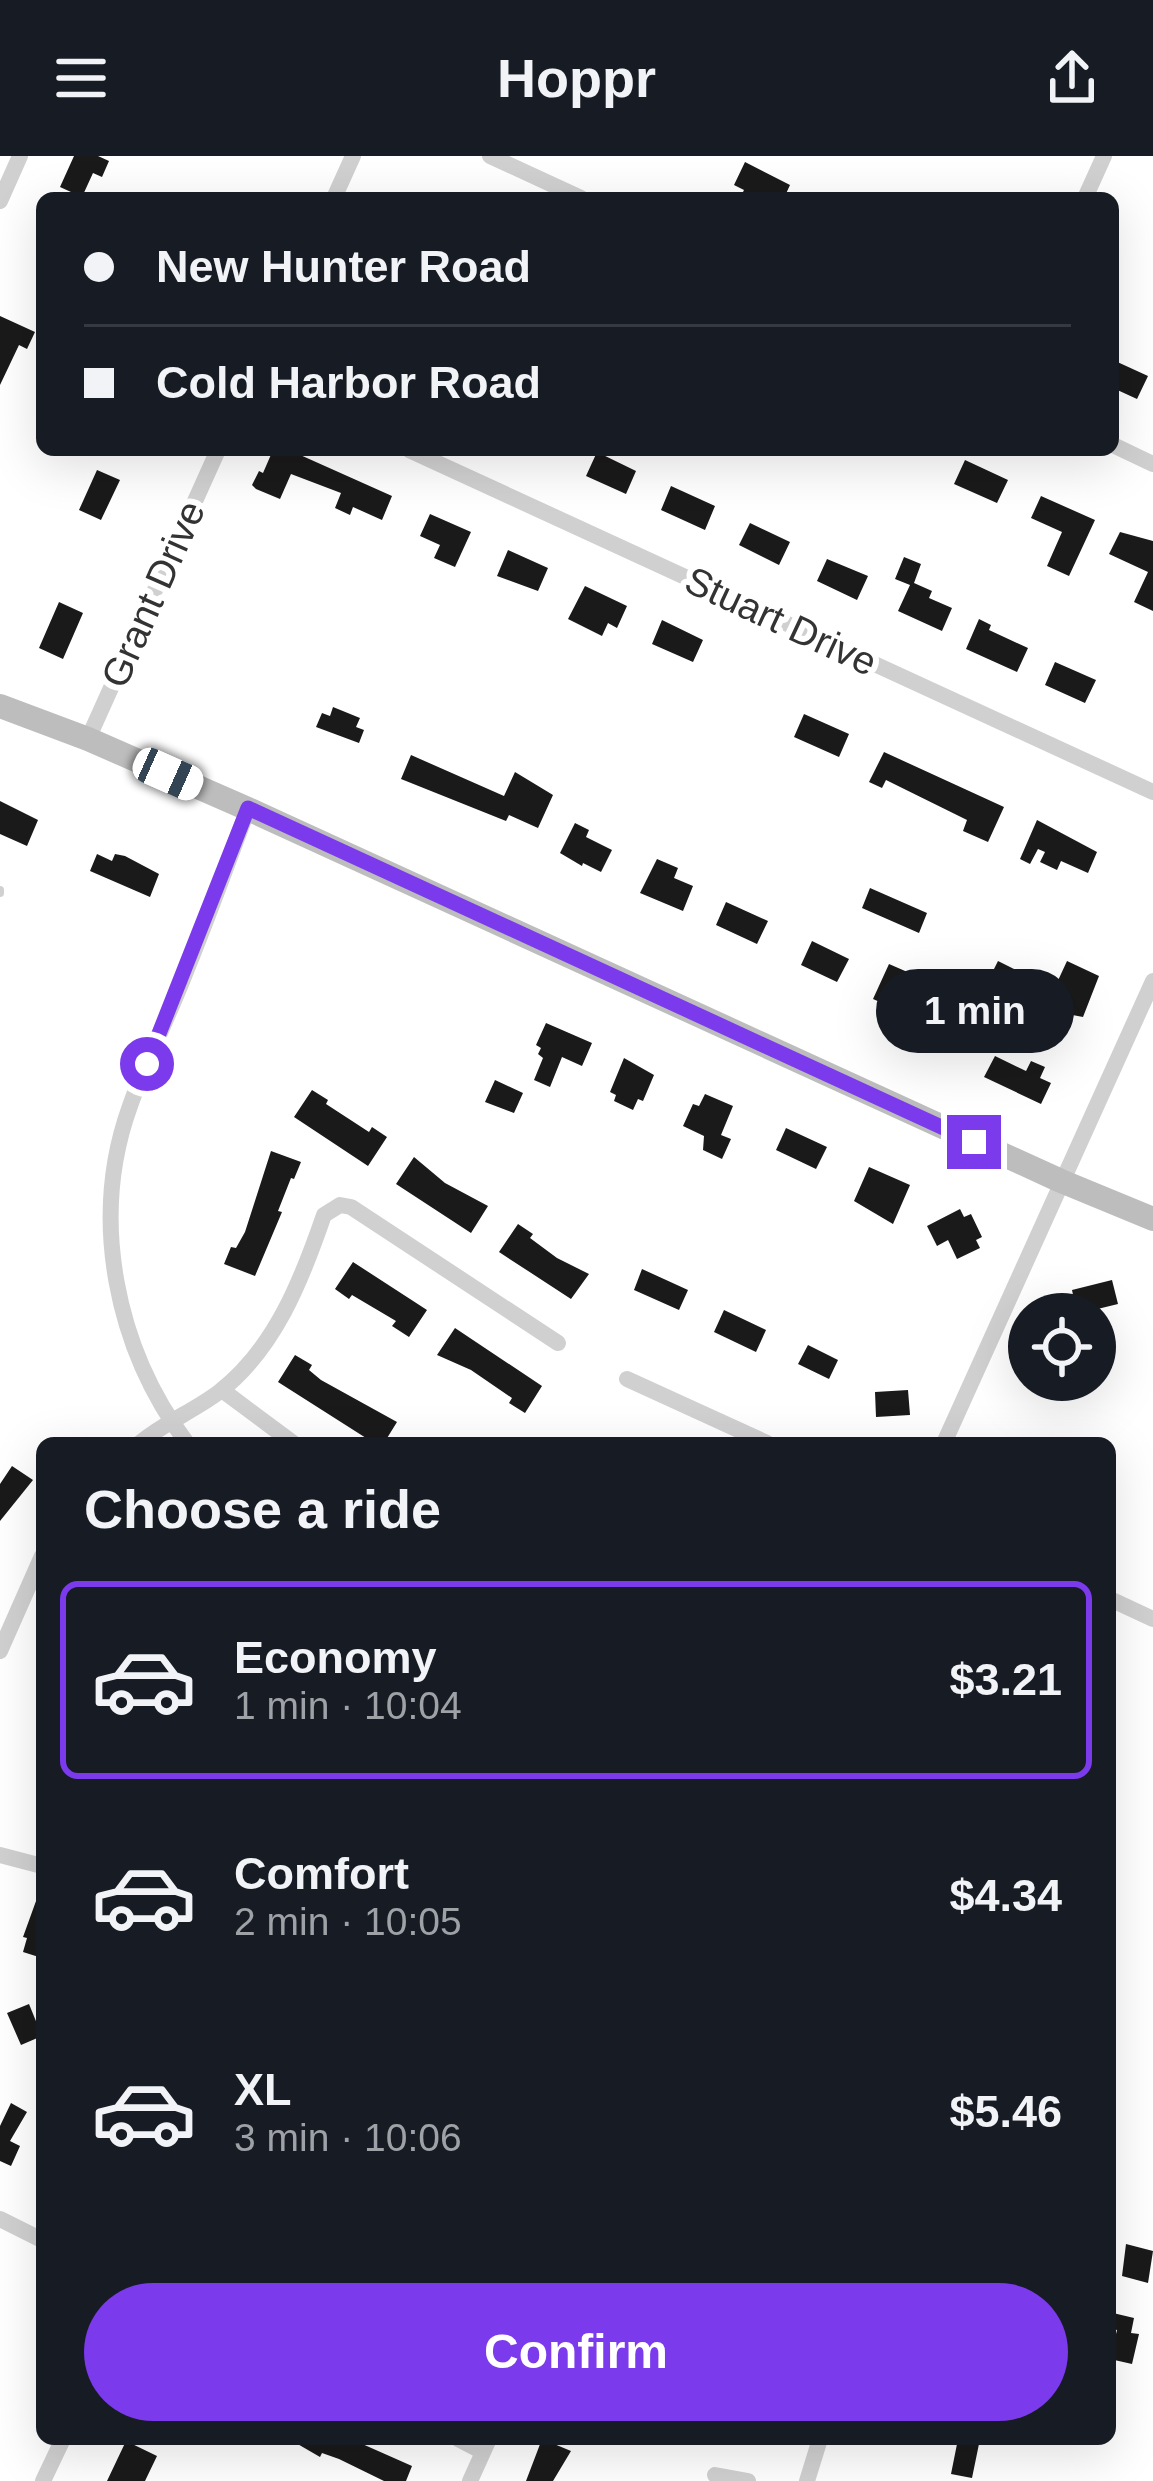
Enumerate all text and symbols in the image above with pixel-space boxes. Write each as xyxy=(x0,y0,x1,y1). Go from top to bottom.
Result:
icon: menu xyxy=(48,45,114,111)
icon: share xyxy=(1039,45,1105,111)
text: Hoppr xyxy=(497,48,656,108)
text: New Hunter Road xyxy=(156,241,531,292)
text: Cold Harbor Road xyxy=(156,357,541,408)
street label: Grant Drive xyxy=(93,494,213,694)
street label: Stuart Drive xyxy=(679,558,883,684)
car xyxy=(128,743,208,805)
callout: 1 min xyxy=(875,968,1073,1052)
text: 1 min xyxy=(924,989,1026,1032)
route start xyxy=(120,1037,174,1091)
route end xyxy=(947,1115,1001,1169)
map controls xyxy=(1008,1293,1116,1401)
button: locate xyxy=(1008,1293,1116,1401)
text: Choose a ride xyxy=(84,1479,441,1539)
icon: car xyxy=(90,1626,198,1734)
text: Economy xyxy=(234,1632,437,1683)
text: $3.21 xyxy=(949,1654,1062,1705)
text: 1 min · 10:04 xyxy=(234,1684,462,1727)
icon: car xyxy=(90,1842,198,1950)
text: Comfort xyxy=(234,1848,409,1899)
text: $4.34 xyxy=(949,1870,1062,1921)
text: 2 min · 10:05 xyxy=(234,1900,462,1943)
icon: car xyxy=(90,2058,198,2166)
text: XL xyxy=(234,2064,292,2115)
text: $5.46 xyxy=(949,2086,1062,2137)
text: 3 min · 10:06 xyxy=(234,2116,462,2159)
button: Confirm xyxy=(84,2283,1068,2421)

